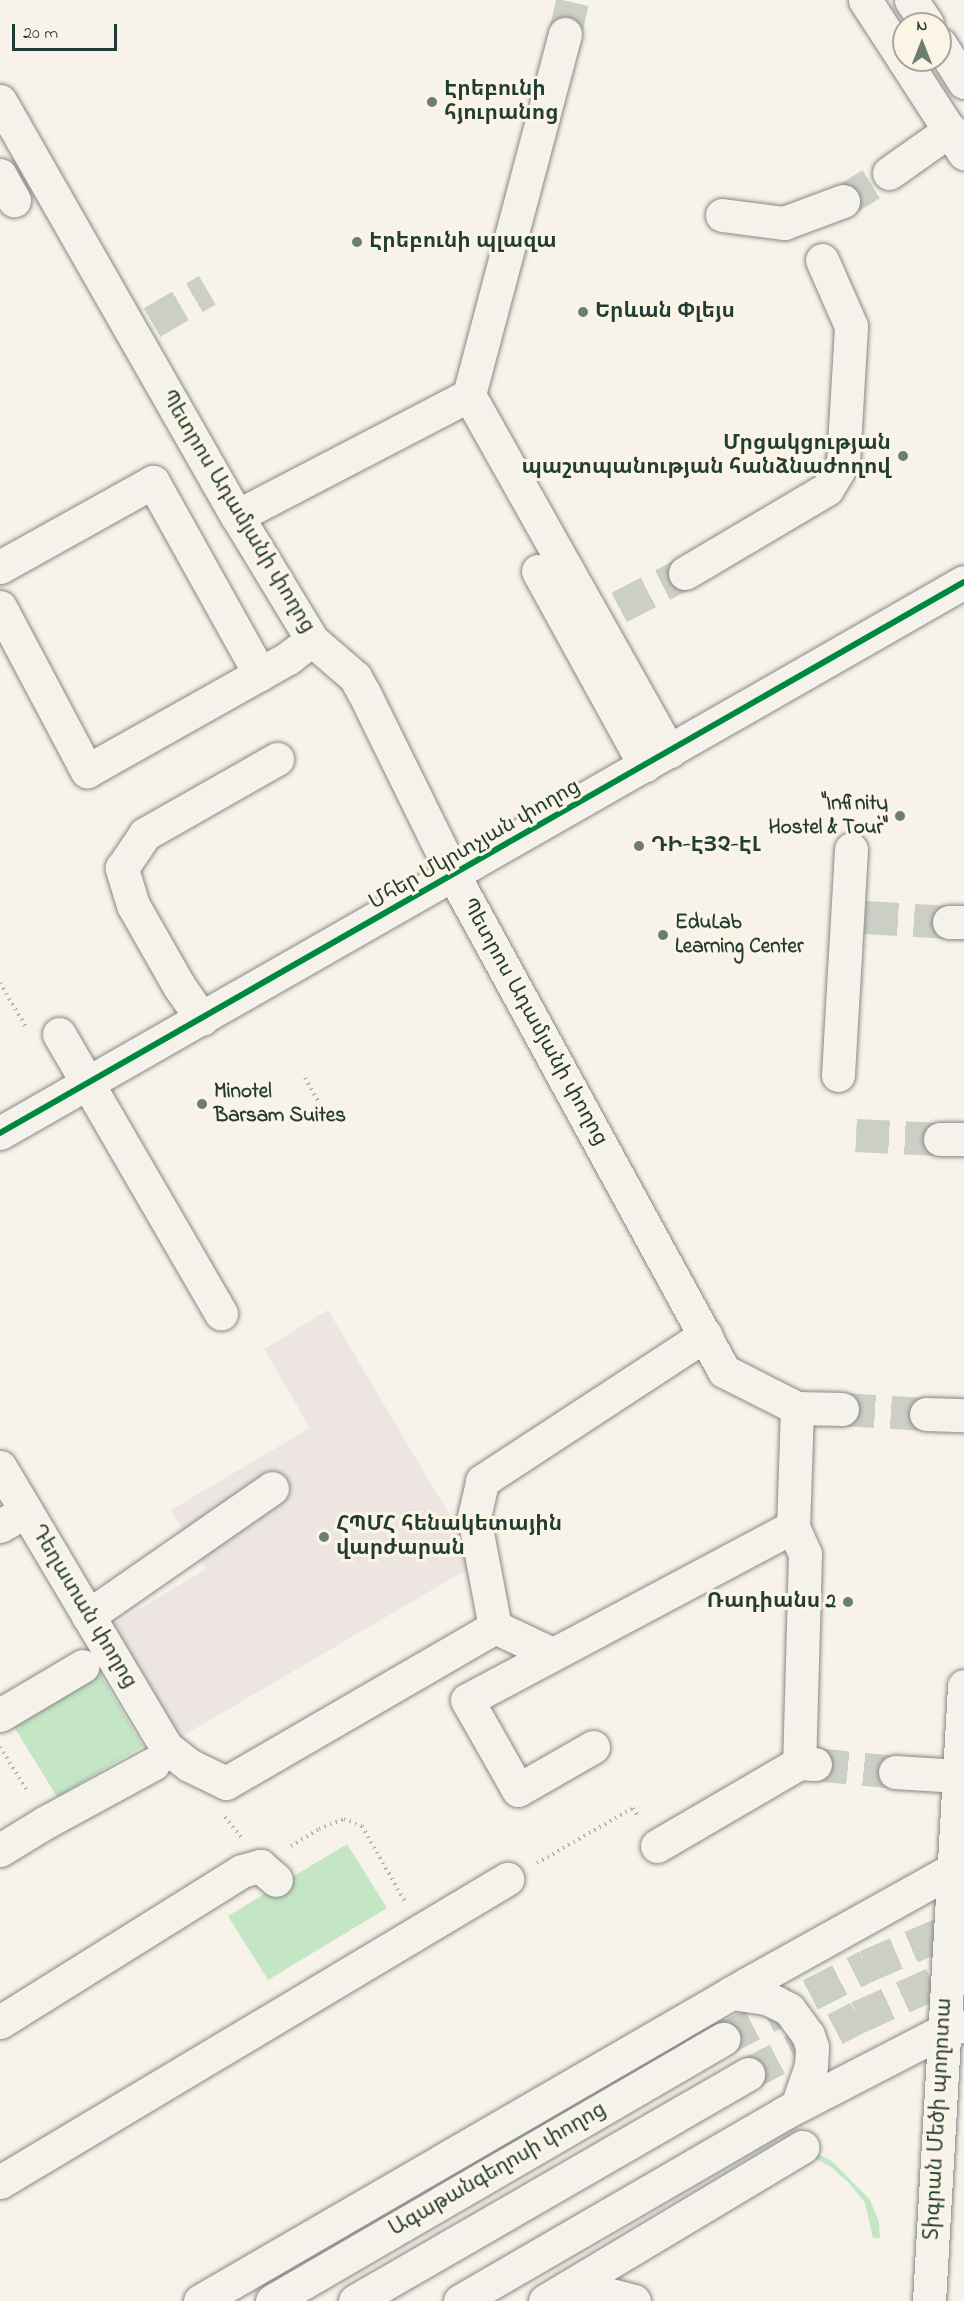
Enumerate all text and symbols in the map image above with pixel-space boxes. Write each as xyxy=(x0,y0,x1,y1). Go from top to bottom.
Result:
scale bar xyxy=(15,12,120,50)
north arrow xyxy=(892,12,952,72)
text: N xyxy=(917,14,927,38)
text: 20 m xyxy=(23,21,58,47)
place label: Էրեբունի հյուրանոց xyxy=(444,77,559,127)
marker: Էրեբունի հյուրանոց xyxy=(425,95,439,109)
place label: Էրեբունի պլազա xyxy=(369,229,557,255)
marker: Էրեբունի պլազա xyxy=(350,235,364,249)
place label: Երևան Փլեյս xyxy=(595,299,735,325)
marker: Երևան Փլեյս xyxy=(576,305,590,319)
street label: Պետրոս Ադամյանի փողոց xyxy=(154,386,320,638)
place label: Մրցակցության պաշտպանության հանձնաժողով xyxy=(521,431,891,481)
marker: Մրցակցության պաշտպանության հանձնաժողով xyxy=(896,449,910,463)
street label: Մհեր Մկրտչյան փողոց xyxy=(365,774,585,916)
place label: "Infinity Hostel & Tour" xyxy=(769,791,888,841)
marker: "Infinity Hostel & Tour" xyxy=(893,809,907,823)
place label: ԴԻ-ԷՅՉ-ԷԼ xyxy=(651,833,761,859)
marker: ԴԻ-ԷՅՉ-ԷԼ xyxy=(632,839,646,853)
street label: Պետրոս Ադամյանի փողոց xyxy=(455,894,613,1150)
place label: EduLab Learning Center xyxy=(675,910,803,960)
marker: EduLab Learning Center xyxy=(656,928,670,942)
place label: Minotel Barsam Suites xyxy=(214,1079,346,1129)
marker: Minotel Barsam Suites xyxy=(195,1097,209,1111)
place label: ՀՊՄՀ հենակետային վարժարան xyxy=(336,1512,562,1562)
street label: Դեղատան փողոց xyxy=(24,1521,142,1693)
marker: ՀՊՄՀ հենակետային վարժարան xyxy=(317,1530,331,1544)
place label: Ռադիանս 2 xyxy=(707,1589,836,1615)
marker: Ռադիանս 2 xyxy=(841,1595,855,1609)
street label: Տիգրան Մեծի պողոտա xyxy=(920,1997,958,2241)
street label: Ագաթանգեղոսի փողոց xyxy=(385,2098,611,2242)

